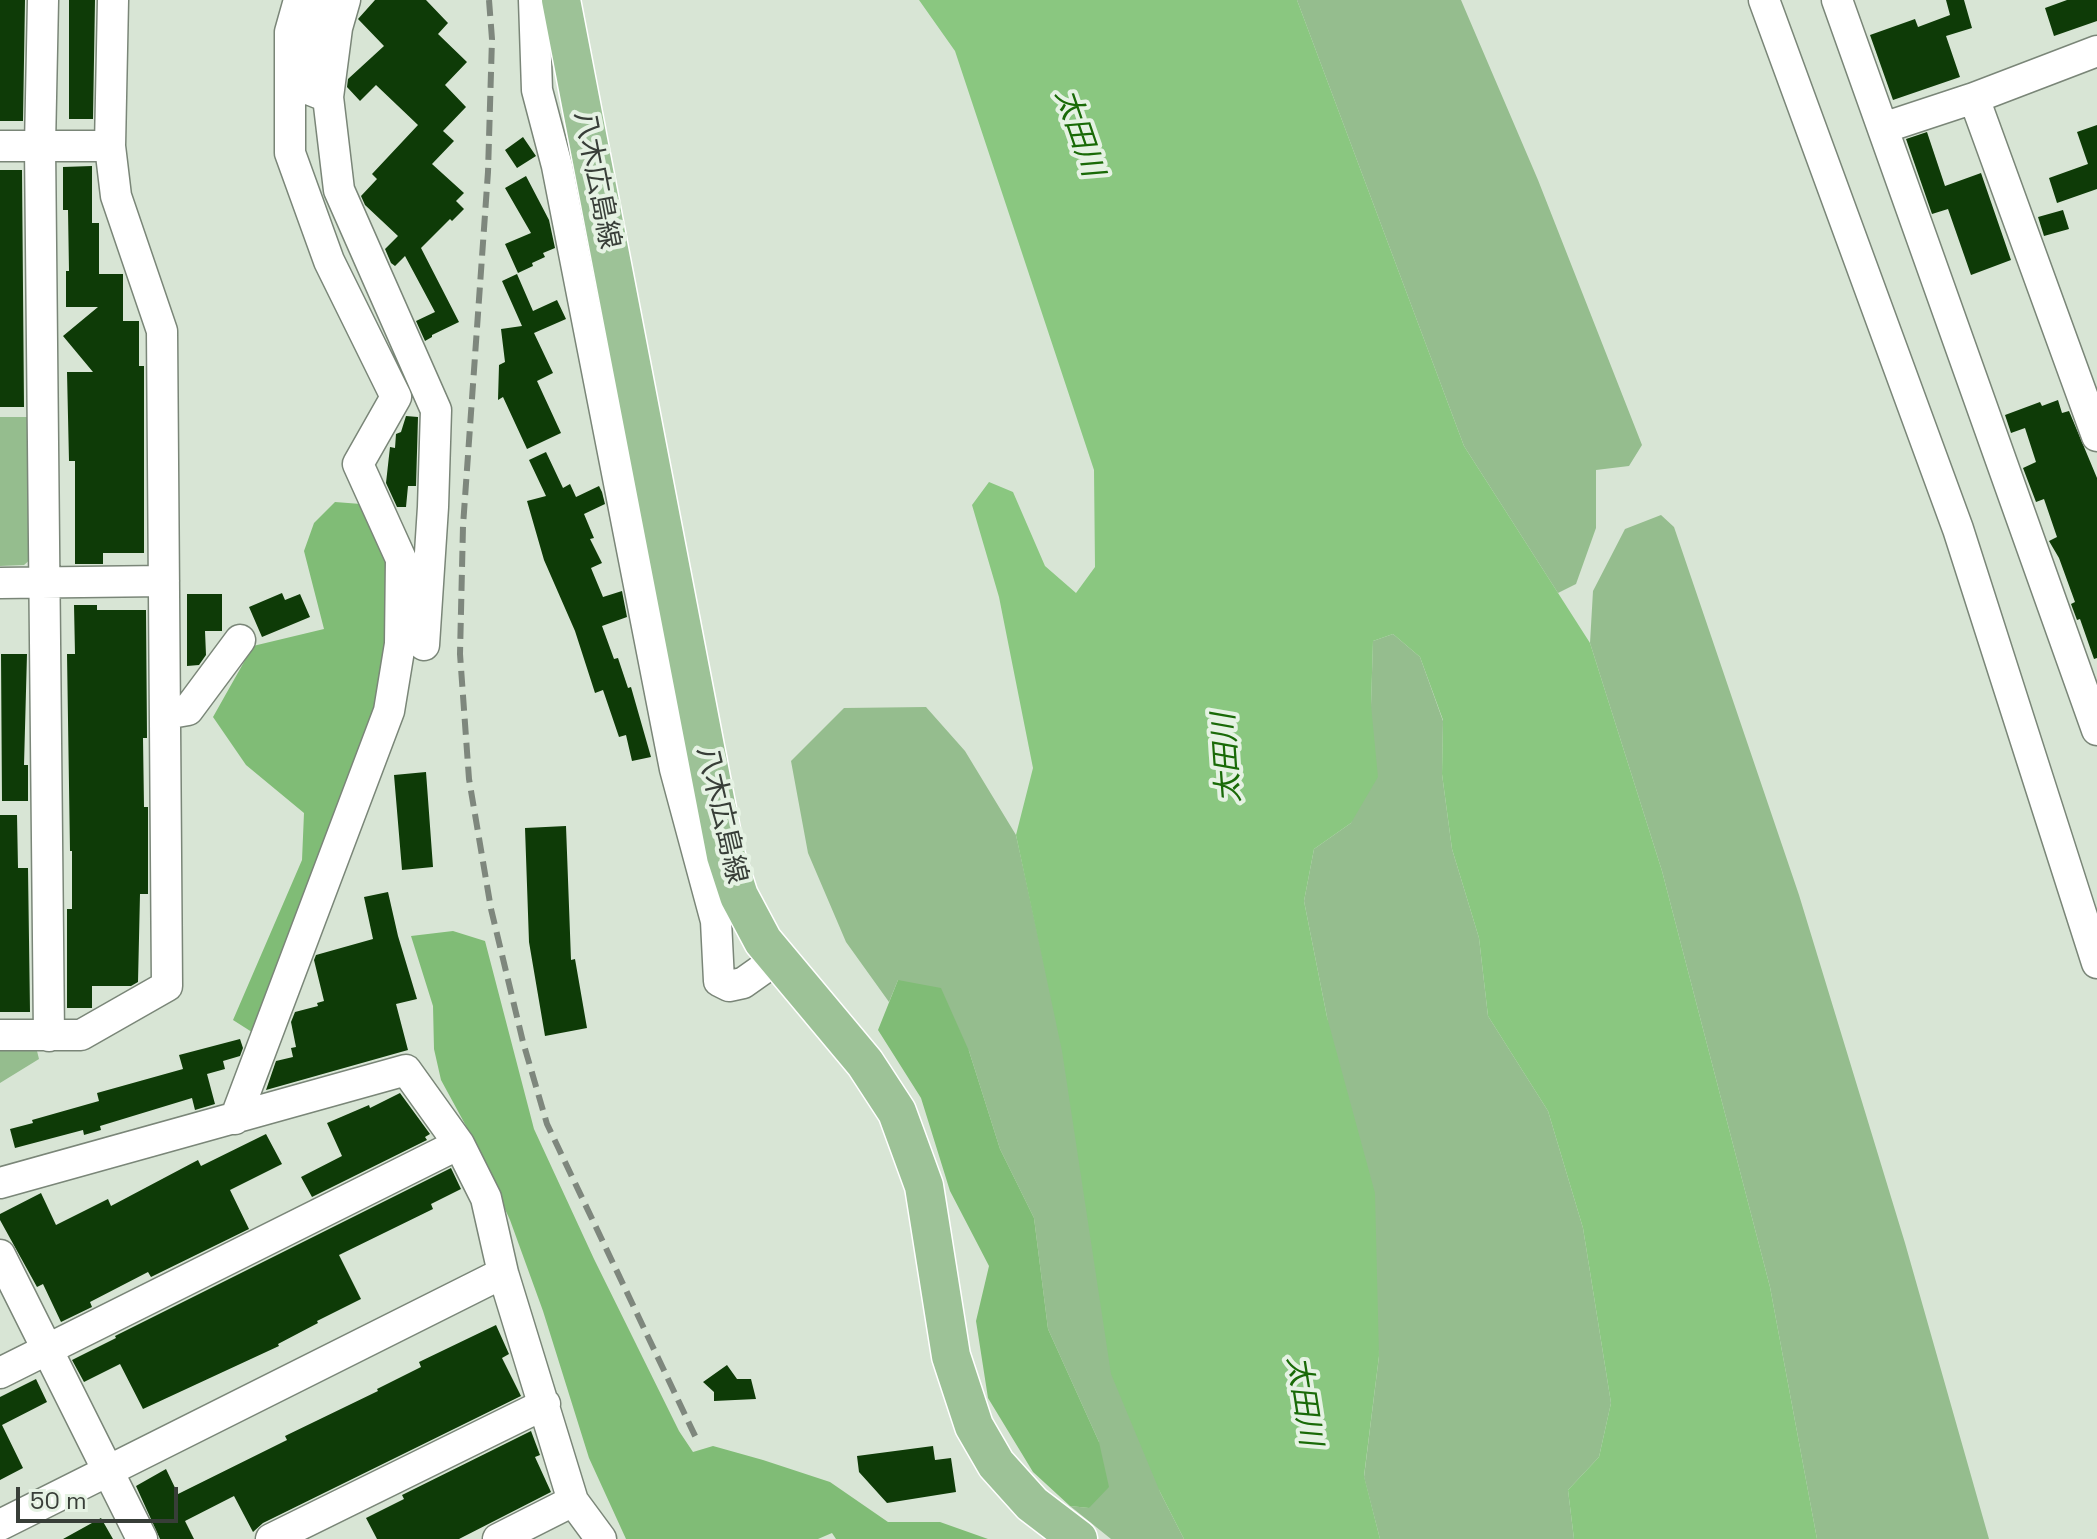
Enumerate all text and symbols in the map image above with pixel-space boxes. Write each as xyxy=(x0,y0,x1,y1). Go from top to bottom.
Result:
water label: 太田川 xyxy=(1046,85,1110,181)
street label: 八木広島線 xyxy=(566,108,626,252)
water label: 太田川 xyxy=(1207,712,1249,804)
street label: 八木広島線 xyxy=(689,743,753,887)
water label: 太田川 xyxy=(1278,1354,1328,1448)
scale bar xyxy=(20,1471,182,1521)
text: 50 m xyxy=(30,1485,87,1516)

